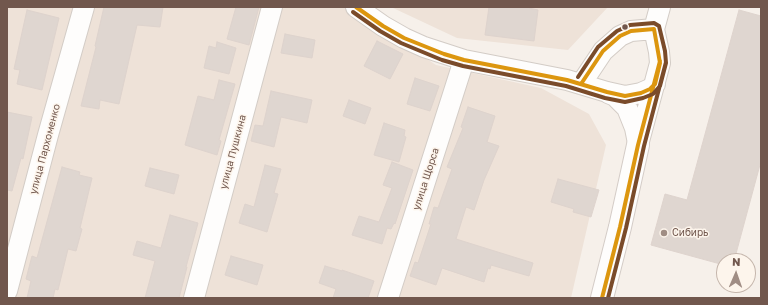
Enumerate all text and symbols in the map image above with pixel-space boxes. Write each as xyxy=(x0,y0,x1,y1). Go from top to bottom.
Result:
unlabelled marker xyxy=(620,22,630,32)
street label: улица Пархоменко xyxy=(27,103,63,195)
street label: улица Пушкина xyxy=(217,113,249,191)
street label: улица Щорса xyxy=(410,146,442,212)
place label: Сибирь xyxy=(672,227,708,239)
marker: Сибирь xyxy=(659,228,669,238)
north arrow xyxy=(716,253,756,293)
text: N xyxy=(732,255,741,268)

